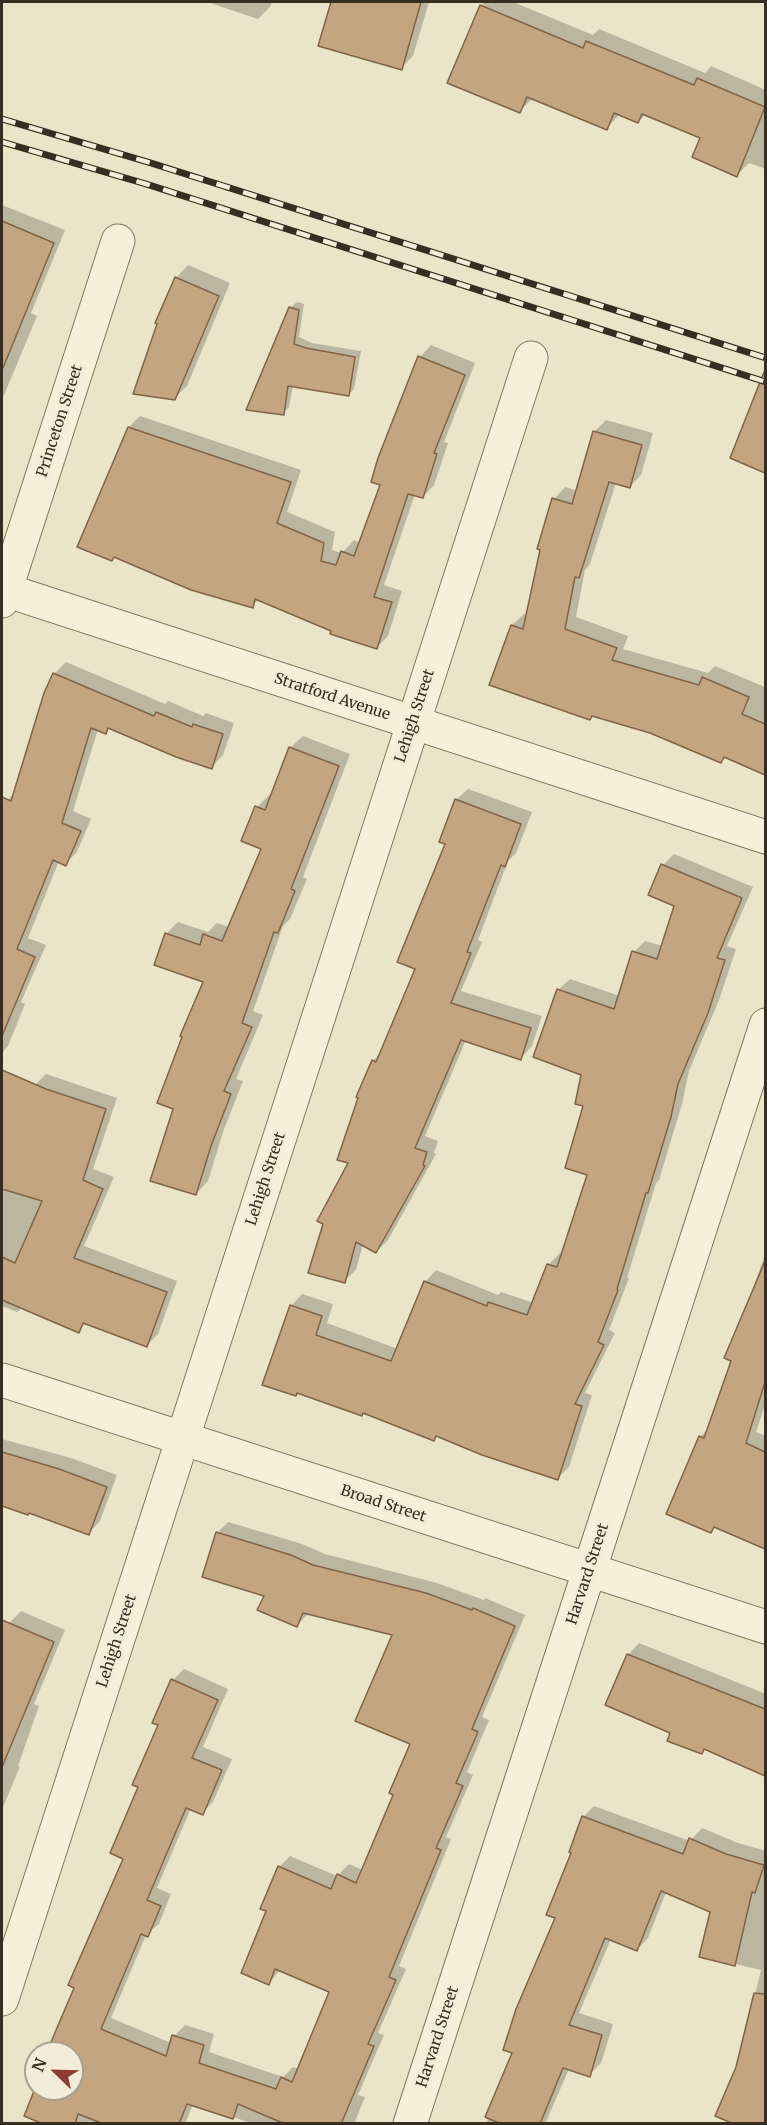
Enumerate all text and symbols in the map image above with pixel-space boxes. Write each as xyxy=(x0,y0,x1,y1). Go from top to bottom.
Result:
street label: Princeton Street xyxy=(33,363,87,479)
street label: Lehigh Street xyxy=(391,667,439,765)
street label: Stratford Avenue xyxy=(272,670,392,724)
street label: Lehigh Street xyxy=(242,1130,290,1228)
street label: Broad Street xyxy=(338,1482,428,1526)
street label: Harvard Street xyxy=(563,1521,613,1627)
street label: Lehigh Street xyxy=(93,1592,141,1690)
street label: Harvard Street xyxy=(413,1984,463,2090)
north arrow xyxy=(24,2041,84,2101)
text: N xyxy=(28,2055,51,2074)

